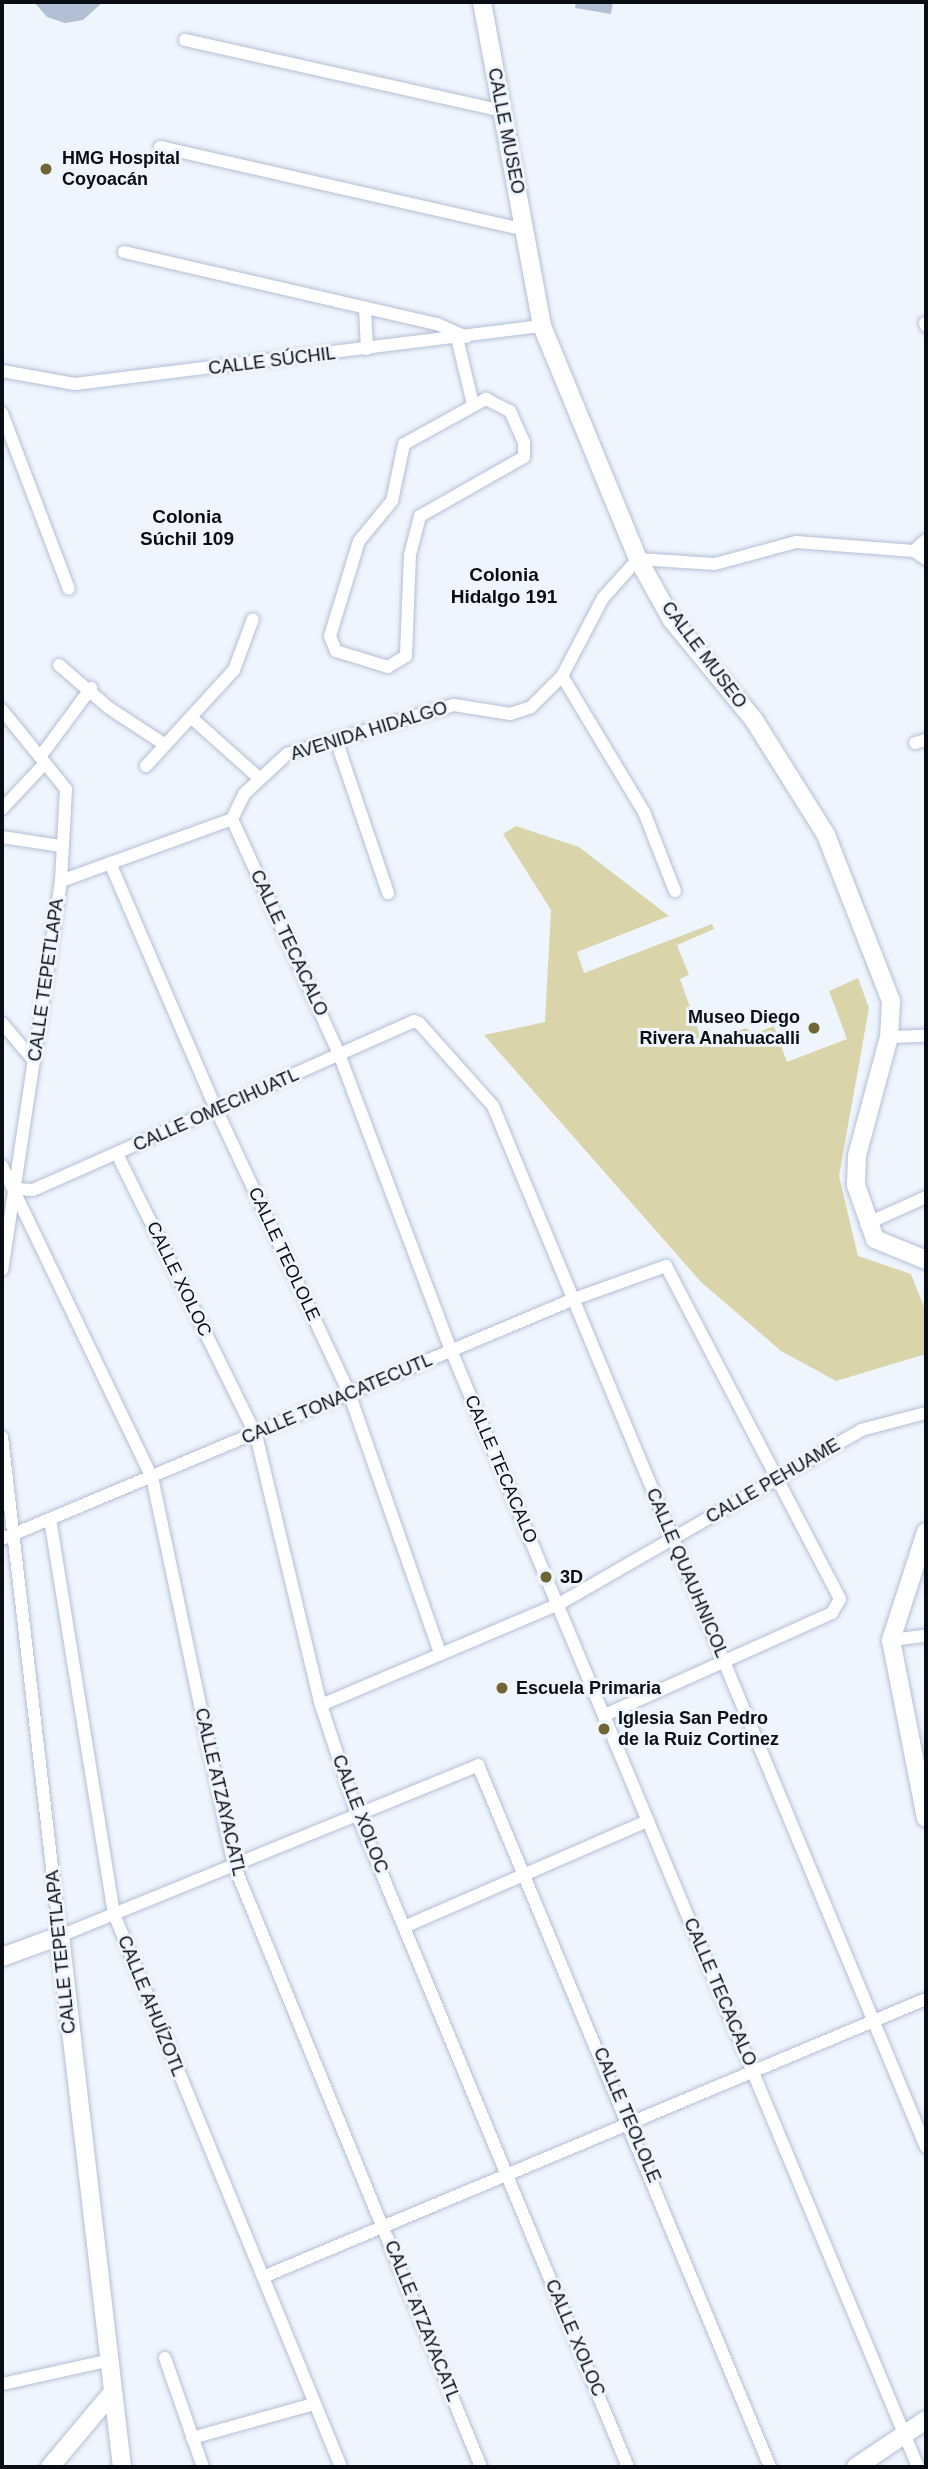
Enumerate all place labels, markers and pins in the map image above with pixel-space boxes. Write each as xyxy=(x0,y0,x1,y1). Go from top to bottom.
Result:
place label: HMG Hospital Coyoacán xyxy=(62,148,180,190)
marker: HMG Hospital Coyoacán xyxy=(36,159,56,179)
place label: Museo Diego Rivera Anahuacalli xyxy=(639,1007,800,1050)
marker: Museo Diego Rivera Anahuacalli xyxy=(806,1020,822,1036)
place label: 3D xyxy=(560,1566,583,1588)
marker: 3D xyxy=(538,1569,554,1585)
place label: Escuela Primaria xyxy=(516,1677,661,1699)
marker: Escuela Primaria xyxy=(494,1680,510,1696)
place label: Iglesia San Pedro de la Ruiz Cortinez xyxy=(618,1708,779,1750)
marker: Iglesia San Pedro de la Ruiz Cortinez xyxy=(596,1721,612,1737)

